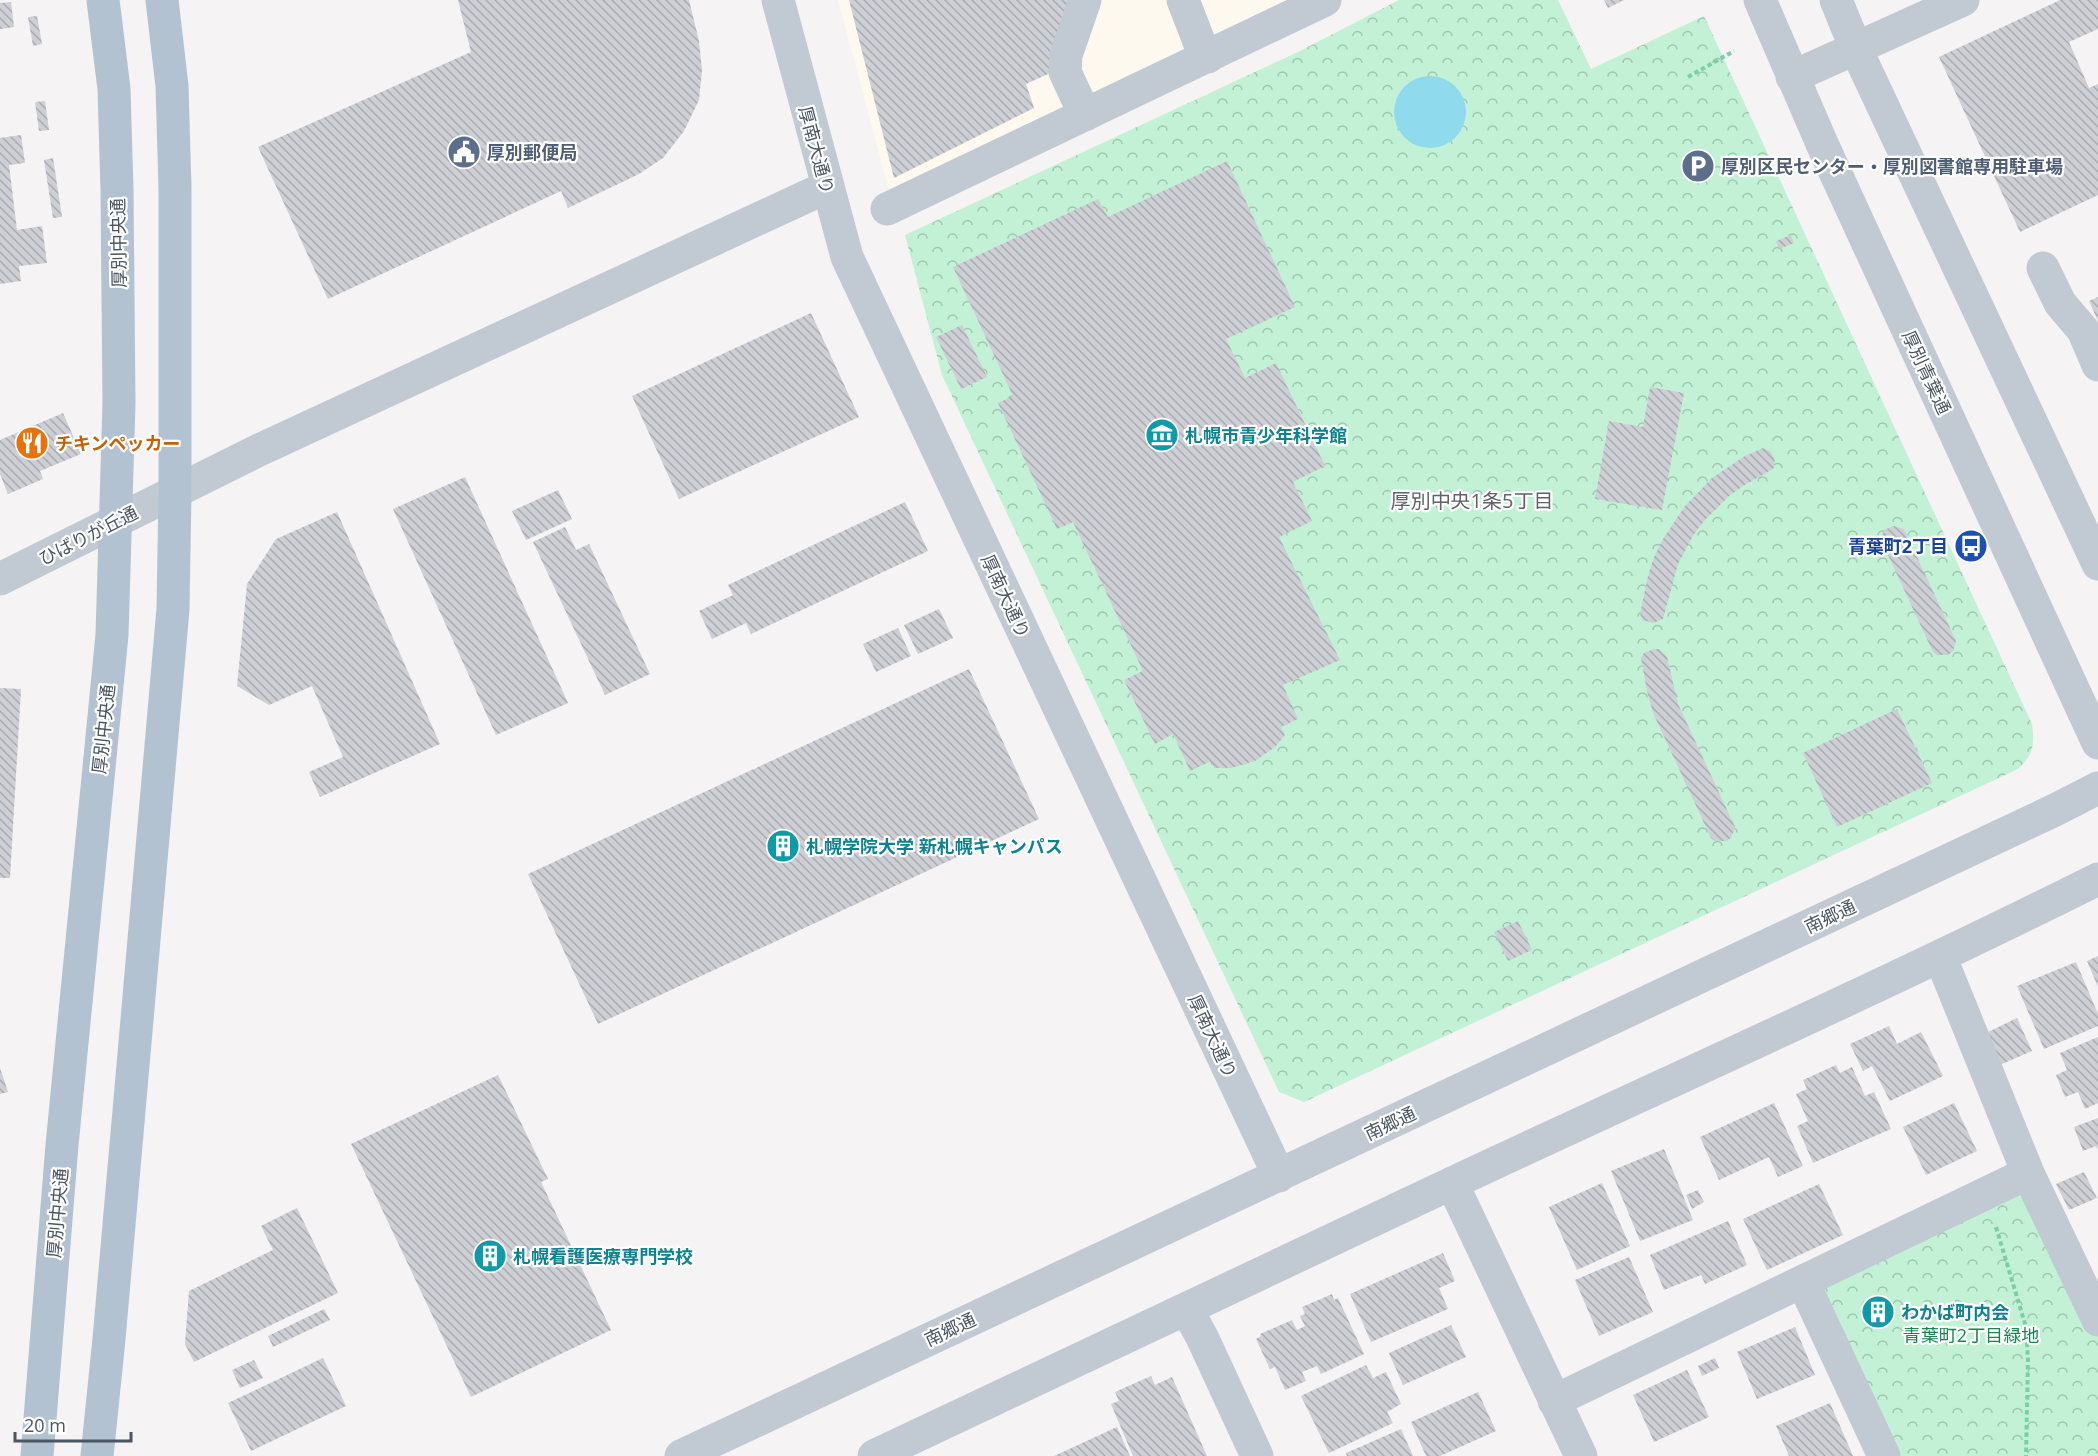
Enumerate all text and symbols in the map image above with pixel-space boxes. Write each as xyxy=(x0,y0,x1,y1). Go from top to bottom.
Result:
street label: 厚南大通り xyxy=(794,103,840,197)
public building icon: 厚別郵便局 xyxy=(446,134,482,170)
place label: 厚別郵便局 xyxy=(487,140,577,164)
parking icon: 厚別区民センター・厚別図書館専用駐車場 xyxy=(1680,148,1716,184)
place label: 厚別区民センター・厚別図書館専用駐車場 xyxy=(1721,154,2063,178)
street label: 厚別中央通 xyxy=(105,198,131,288)
street label: 厚別青葉通 xyxy=(1897,326,1957,418)
museum icon: 札幌市青少年科学館 xyxy=(1144,417,1180,453)
place label: 札幌市青少年科学館 xyxy=(1185,423,1347,447)
restaurant icon: チキンペッカー xyxy=(14,425,50,461)
place label: チキンペッカー xyxy=(55,431,180,455)
district label: 厚別中央1条5丁目 xyxy=(1391,487,1553,514)
street label: ひばりが丘通 xyxy=(34,500,142,570)
bus stop icon: 青葉町2丁目 xyxy=(1953,528,1989,564)
place label: 青葉町2丁目 xyxy=(1848,534,1948,558)
street label: 厚南大通り xyxy=(976,550,1036,642)
street label: 厚別中央通 xyxy=(86,683,120,775)
building icon: 札幌学院大学 新札幌キャンパス xyxy=(765,828,801,864)
place label: 札幌学院大学 新札幌キャンパス xyxy=(806,834,1063,858)
street label: 南郷通 xyxy=(1800,894,1860,938)
street label: 厚南大通り xyxy=(1183,990,1243,1082)
street label: 南郷通 xyxy=(1360,1101,1420,1145)
street label: 厚別中央通 xyxy=(41,1167,73,1259)
building icon: 札幌看護医療専門学校 xyxy=(472,1238,508,1274)
place label: 札幌看護医療専門学校 xyxy=(513,1244,693,1268)
building icon: わかば町内会 xyxy=(1860,1294,1896,1330)
place label: わかば町内会 xyxy=(1901,1300,2009,1324)
street label: 南郷通 xyxy=(920,1307,980,1351)
park label: 青葉町2丁目緑地 xyxy=(1903,1323,2039,1347)
scale bar xyxy=(15,1405,130,1443)
text: 20 m xyxy=(24,1413,66,1437)

